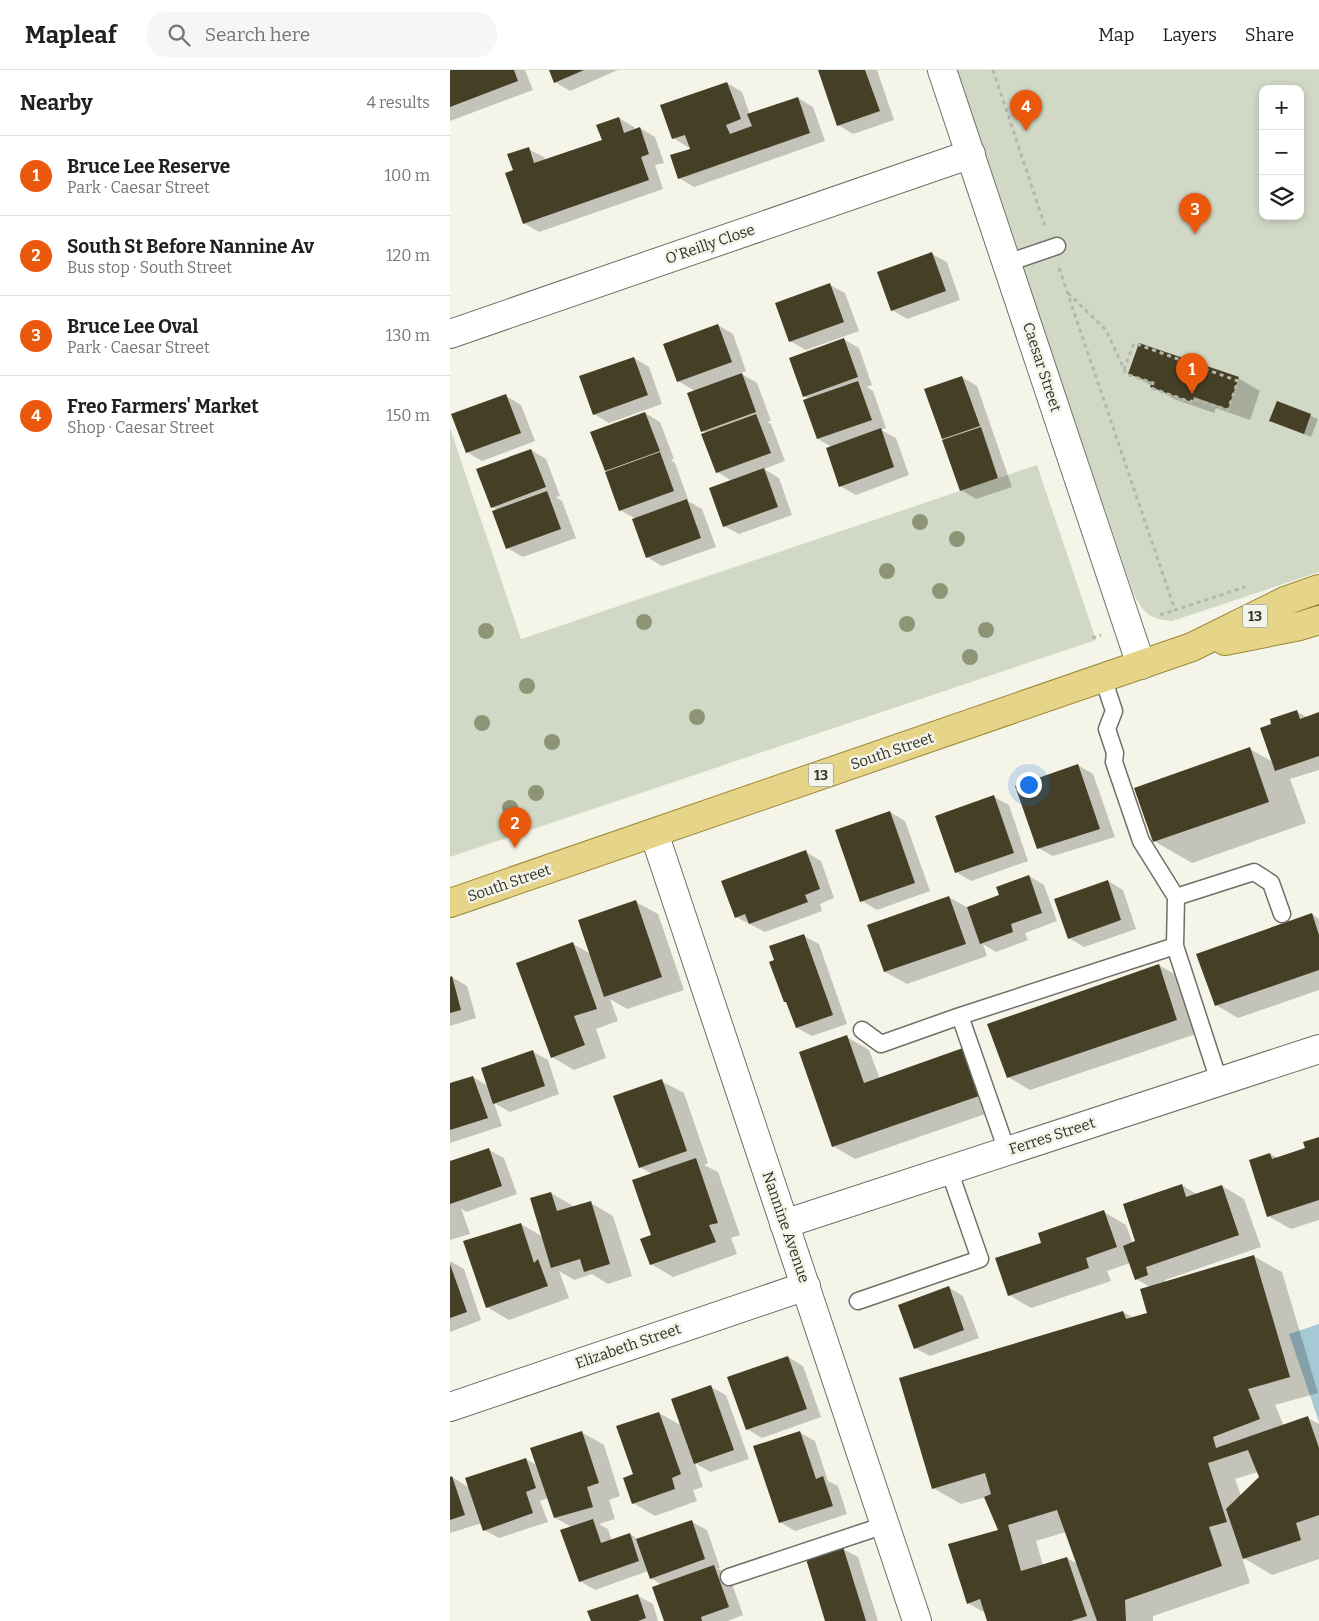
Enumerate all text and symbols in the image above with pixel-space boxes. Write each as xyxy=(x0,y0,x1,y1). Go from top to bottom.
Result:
search box xyxy=(147,12,497,57)
text: Mapleaf xyxy=(25,21,117,49)
icon: search xyxy=(165,21,193,49)
text: Search here xyxy=(205,23,310,46)
text: Map xyxy=(1098,24,1134,46)
text: Layers xyxy=(1162,24,1217,46)
text: Share xyxy=(1245,24,1294,46)
map controls xyxy=(1259,85,1304,220)
button: + xyxy=(1259,85,1304,130)
text: Nearby xyxy=(20,90,93,116)
pin: 4 xyxy=(1010,90,1042,131)
text: 4 results xyxy=(367,93,430,112)
button: − xyxy=(1259,130,1304,175)
text: Bruce Lee Reserve xyxy=(67,155,230,178)
text: 1 xyxy=(33,166,39,185)
text: 100 m xyxy=(385,166,430,185)
button: layers xyxy=(1259,175,1304,220)
text: Park · Caesar Street xyxy=(67,178,210,197)
pin: 3 xyxy=(1179,193,1211,234)
street label: O'Reilly Close xyxy=(663,220,757,268)
text: South St Before Nannine Av xyxy=(67,235,314,258)
text: 2 xyxy=(31,246,41,265)
text: 120 m xyxy=(386,246,430,265)
text: Bus stop · South Street xyxy=(67,258,232,277)
text: Bruce Lee Oval xyxy=(67,315,198,338)
street label: Caesar Street xyxy=(1019,320,1065,415)
text: 3 xyxy=(31,326,41,345)
text: 130 m xyxy=(386,326,430,345)
text: Park · Caesar Street xyxy=(67,338,210,357)
pin: 1 xyxy=(1176,353,1208,394)
text: Freo Farmers' Market xyxy=(67,395,259,418)
text: 4 xyxy=(31,406,41,425)
text: 150 m xyxy=(386,406,430,425)
text: Shop · Caesar Street xyxy=(67,418,214,437)
road number: 13 xyxy=(1242,604,1268,628)
street label: South Street xyxy=(848,728,936,774)
road number: 13 xyxy=(808,764,834,786)
your location xyxy=(1016,772,1042,798)
pin: 2 xyxy=(499,807,531,848)
street label: South Street xyxy=(465,860,553,906)
street label: Ferres Street xyxy=(1007,1113,1098,1158)
street label: Nannine Avenue xyxy=(758,1169,814,1285)
street label: Elizabeth Street xyxy=(573,1319,684,1372)

